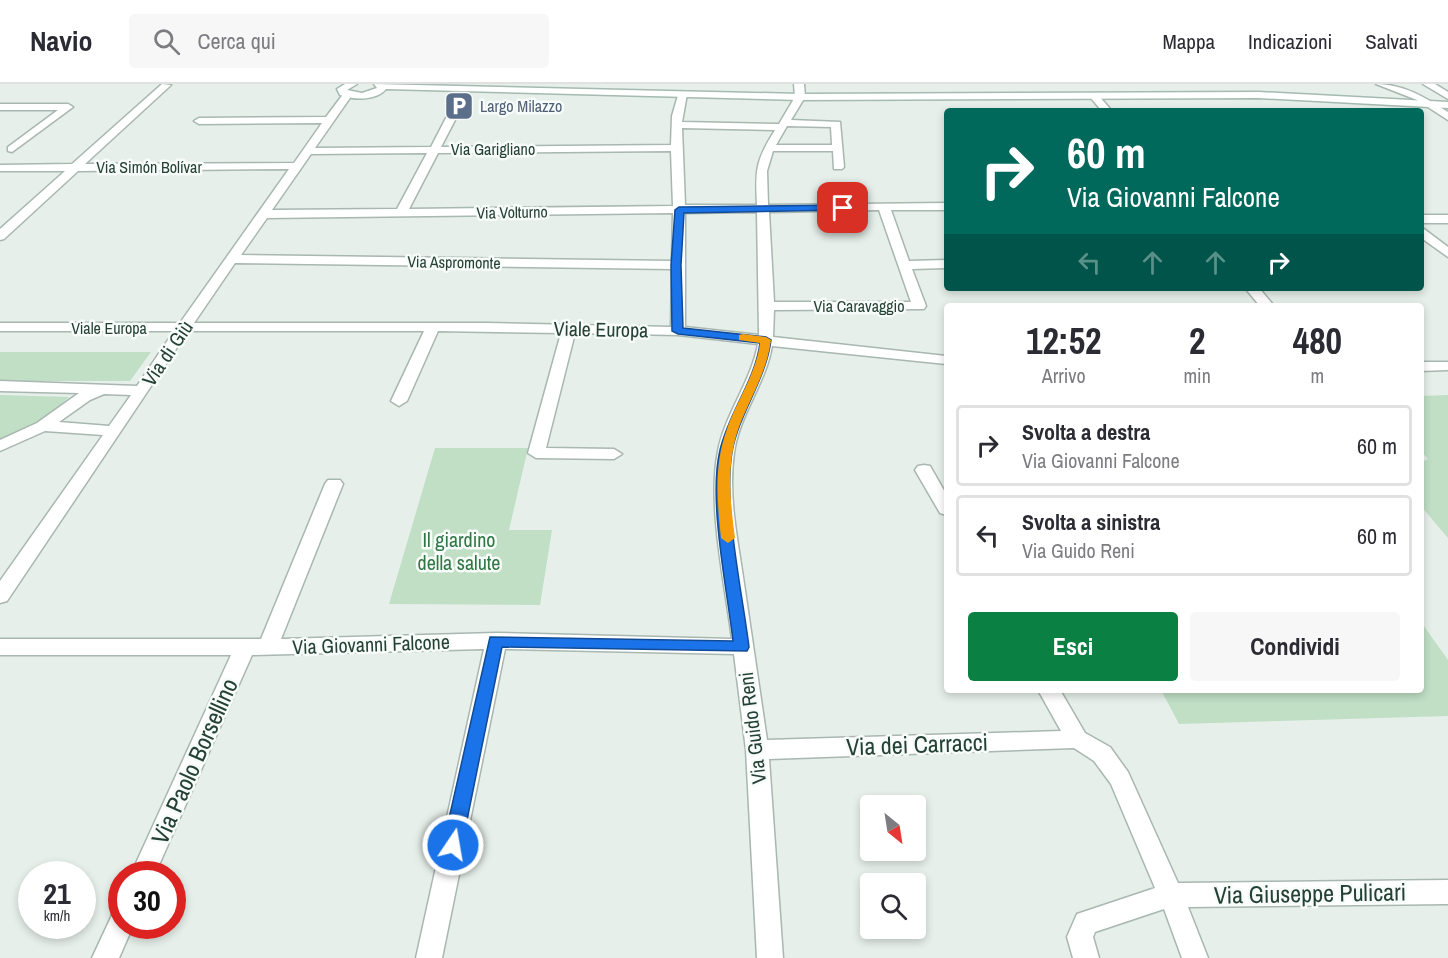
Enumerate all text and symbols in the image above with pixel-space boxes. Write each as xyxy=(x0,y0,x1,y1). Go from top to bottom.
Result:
search box xyxy=(129,14,549,68)
text: Navio xyxy=(30,22,93,60)
icon: search xyxy=(150,25,183,58)
text: Cerca qui xyxy=(198,26,276,56)
text: Mappa xyxy=(1162,27,1215,56)
text: Indicazioni xyxy=(1248,27,1332,56)
text: Salvati xyxy=(1365,27,1418,56)
parking icon: Largo Milazzo xyxy=(443,90,475,122)
place label: Largo Milazzo xyxy=(480,95,562,117)
text: 60 m xyxy=(1067,125,1146,181)
icon: right xyxy=(968,132,1046,210)
street label: Via Garigliano xyxy=(451,138,535,160)
street label: Via Simón Bolívar xyxy=(96,156,202,178)
text: Via Giovanni Falcone xyxy=(1067,179,1280,215)
pin xyxy=(817,182,868,233)
icon: arrive xyxy=(826,191,859,224)
street label: Via Volturno xyxy=(476,200,548,224)
icon: left xyxy=(1073,246,1106,279)
icon: ahead xyxy=(1136,246,1169,279)
icon: ahead xyxy=(1199,246,1232,279)
icon: right xyxy=(1262,246,1295,279)
street label: Via Aspromonte xyxy=(407,250,501,274)
street label: Via Caravaggio xyxy=(814,295,904,317)
street label: Via di Giù xyxy=(135,315,199,391)
street label: Viale Europa xyxy=(553,315,649,343)
street label: Viale Europa xyxy=(71,317,148,339)
text: 12:52 xyxy=(1026,317,1101,365)
text: 2 xyxy=(1189,317,1205,365)
text: 480 xyxy=(1293,317,1342,365)
text: Arrivo xyxy=(1042,362,1086,389)
text: min xyxy=(1183,362,1211,389)
text: m xyxy=(1311,362,1324,389)
text: Svolta a destra xyxy=(1022,417,1150,447)
icon: right xyxy=(971,429,1004,462)
text: 60 m xyxy=(1357,431,1397,461)
text: Via Giovanni Falcone xyxy=(1022,447,1180,474)
text: Svolta a sinistra xyxy=(1022,507,1160,537)
icon: left xyxy=(971,519,1004,552)
text: 60 m xyxy=(1357,521,1397,551)
park label: Il giardino della salute xyxy=(418,526,500,576)
text: Via Guido Reni xyxy=(1022,537,1135,564)
button: Esci xyxy=(968,612,1178,681)
button: Condividi xyxy=(1190,612,1400,681)
street label: Via Giovanni Falcone xyxy=(292,628,450,660)
street label: Via Guido Reni xyxy=(732,670,772,786)
street label: Via Paolo Borsellino xyxy=(143,673,245,849)
street label: Via dei Carracci xyxy=(846,726,988,762)
north arrow xyxy=(860,795,926,861)
map controls xyxy=(860,795,926,939)
position arrow xyxy=(421,813,485,877)
speed limit sign: 30 xyxy=(108,861,186,939)
text: 21 xyxy=(43,873,71,913)
button: search xyxy=(860,873,926,939)
street label: Via Giuseppe Pulicari xyxy=(1214,875,1406,911)
text: km/h xyxy=(44,905,70,926)

